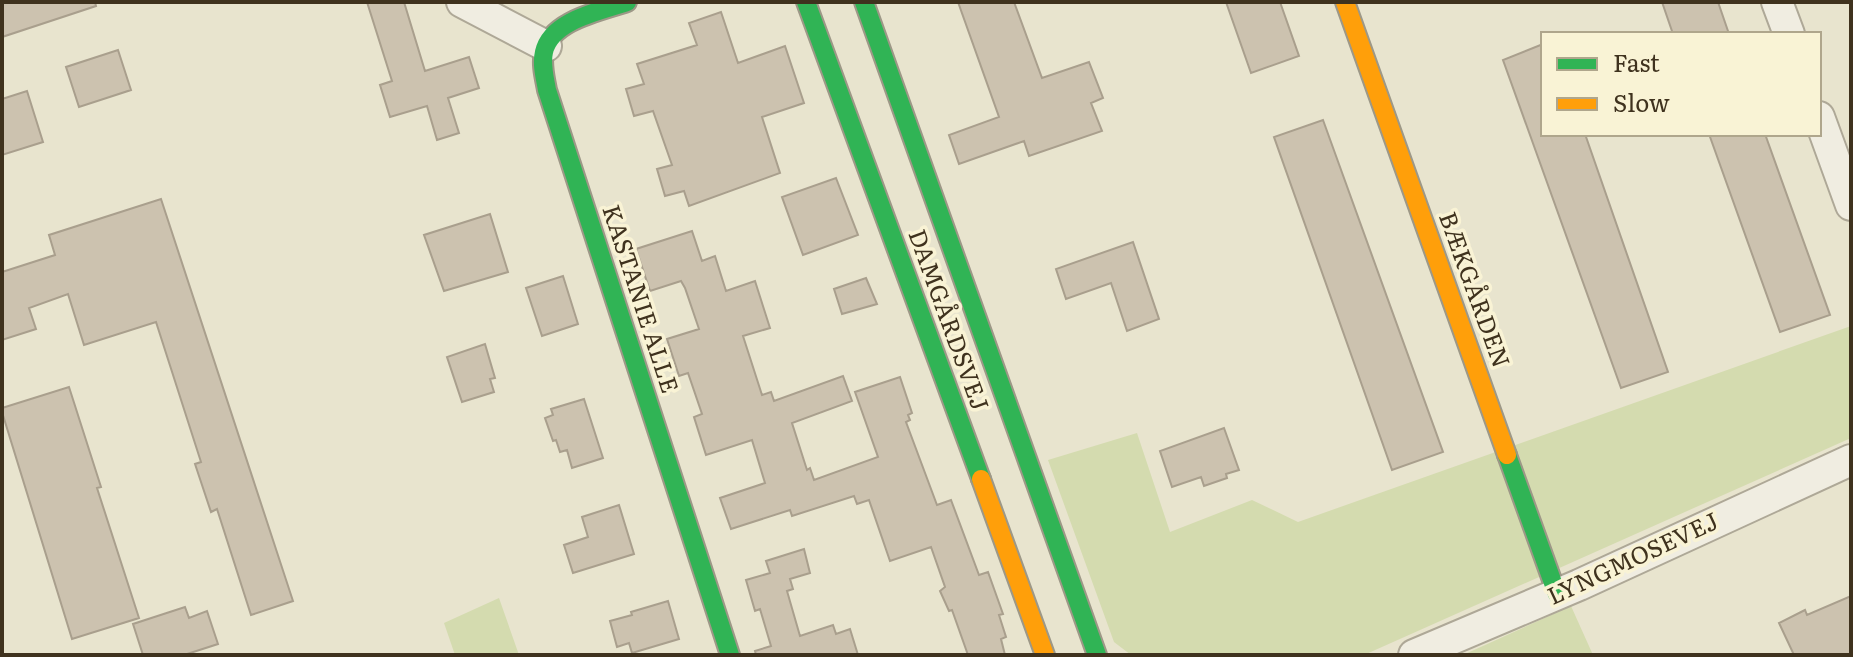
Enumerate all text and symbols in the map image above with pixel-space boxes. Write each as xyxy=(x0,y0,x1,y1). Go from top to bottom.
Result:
legend xyxy=(1541,32,1821,136)
text: Fast xyxy=(1613,44,1660,79)
text: Slow xyxy=(1613,84,1670,119)
street label: KASTANIE ALLE xyxy=(595,200,689,397)
street label: BÆKGÅRDEN xyxy=(1432,206,1521,372)
street label: DAMGÅRDSVEJ xyxy=(901,224,999,415)
street label: LYNGMOSEVEJ xyxy=(1541,502,1723,612)

